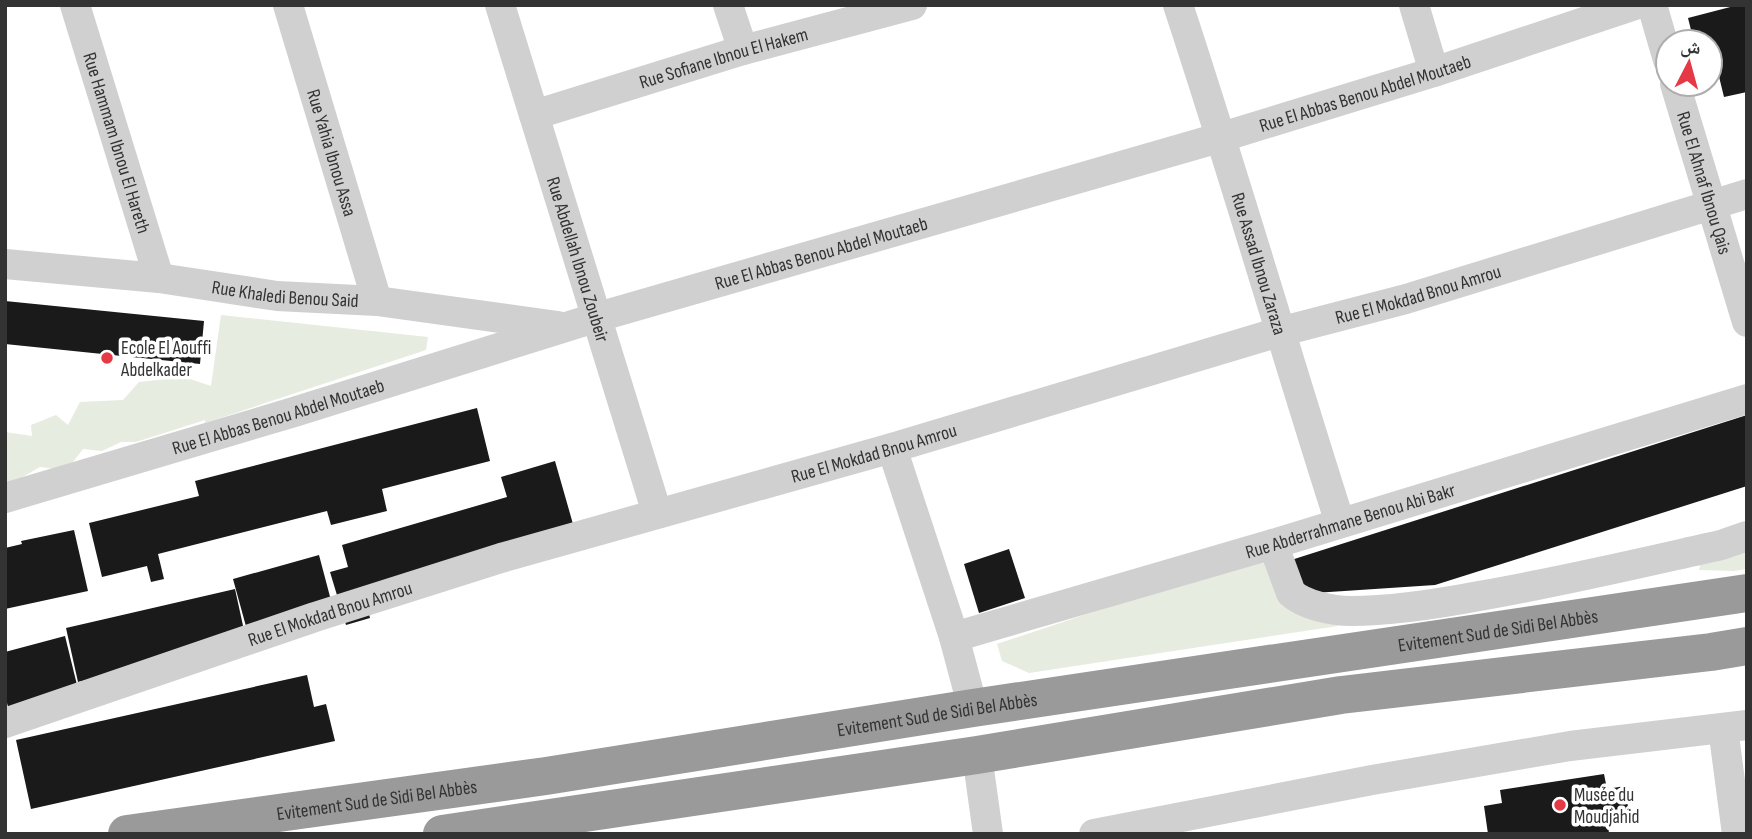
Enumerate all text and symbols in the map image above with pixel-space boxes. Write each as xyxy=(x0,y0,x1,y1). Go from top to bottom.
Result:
street label: Rue Sofiane Ibnou El Hakem xyxy=(637,23,811,95)
north arrow xyxy=(1654,28,1724,98)
text: ش xyxy=(1679,35,1702,60)
street label: Rue Hammam Ibnou El Hareth xyxy=(77,50,155,236)
street label: Rue El Abbas Benou Abdel Moutaeb xyxy=(1257,50,1474,138)
street label: Rue Yahia Ibnou Assa xyxy=(301,87,361,219)
street label: Rue El Ahnaf Ibnou Qais xyxy=(1671,109,1736,257)
street label: Rue Abdellah Ibnou Zoubeir xyxy=(541,174,614,345)
street label: Rue Assad Ibnou Zaraza xyxy=(1225,190,1291,338)
street label: Rue El Abbas Benou Abdel Moutaeb xyxy=(712,213,930,296)
street label: Rue El Mokdad Bnou Amrou xyxy=(1333,260,1504,330)
street label: Rue Khaledi Benou Said xyxy=(210,276,359,313)
place label: Ecole El Aouffi Abdelkader xyxy=(120,337,211,382)
marker: Ecole El Aouffi Abdelkader xyxy=(99,350,115,366)
street label: Rue El Abbas Benou Abdel Moutaeb xyxy=(170,375,387,461)
street label: Rue El Mokdad Bnou Amrou xyxy=(789,419,960,489)
street label: Rue Abderrahmane Benou Abi Bakr xyxy=(1243,479,1459,564)
street label: Rue El Mokdad Bnou Amrou xyxy=(245,577,415,652)
street label: Evitement Sud de Sidi Bel Abbès xyxy=(1396,605,1600,658)
street label: Evitement Sud de Sidi Bel Abbès xyxy=(836,689,1039,742)
street label: Evitement Sud de Sidi Bel Abbès xyxy=(275,776,479,826)
place label: Musée du Moudjahid xyxy=(1574,784,1639,829)
marker: Musée du Moudjahid xyxy=(1552,797,1568,813)

